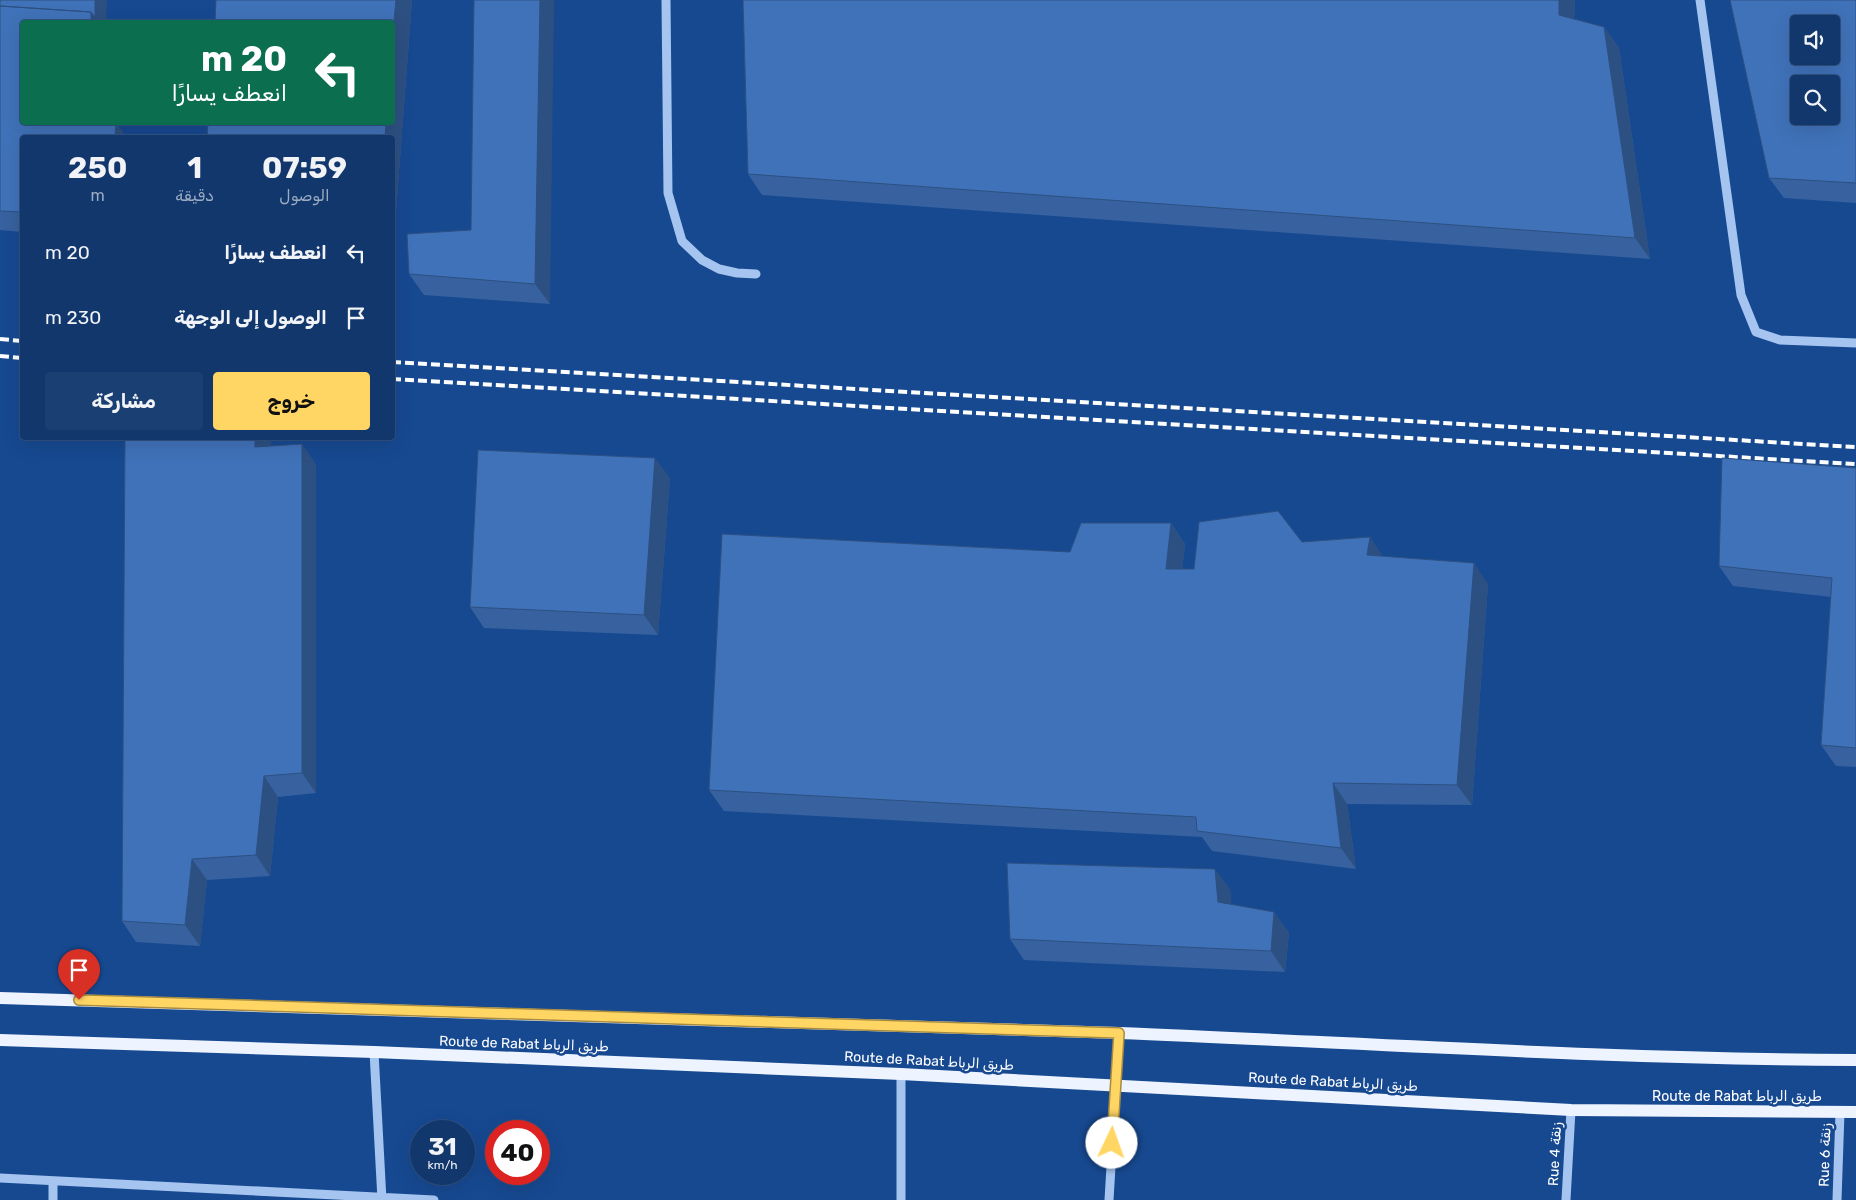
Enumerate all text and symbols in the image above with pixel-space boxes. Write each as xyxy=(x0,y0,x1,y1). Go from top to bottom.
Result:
map controls xyxy=(1790,15,1840,125)
button: sound xyxy=(1790,15,1840,65)
text: 20 m xyxy=(201,38,287,80)
icon: left xyxy=(305,40,370,105)
button: search xyxy=(1790,75,1840,125)
text: انعطف يسارًا xyxy=(171,80,287,107)
text: 250 xyxy=(68,150,127,186)
text: 1 xyxy=(187,150,202,186)
text: 07:59 xyxy=(262,150,347,186)
text: m xyxy=(91,186,105,205)
text: دقيقة xyxy=(175,186,214,205)
text: الوصول xyxy=(279,186,330,205)
icon: left xyxy=(342,239,370,267)
text: 20 m xyxy=(45,241,90,264)
text: انعطف يسارًا xyxy=(224,241,327,264)
icon: arrive xyxy=(342,304,370,332)
text: 230 m xyxy=(45,306,101,329)
text: الوصول إلى الوجهة xyxy=(174,306,327,329)
button: مشاركة xyxy=(45,372,203,430)
button: خروج xyxy=(213,372,370,430)
pin xyxy=(58,949,100,1000)
icon: arrive xyxy=(65,956,93,984)
street label: Route de Rabat طريق الرباط xyxy=(439,1033,609,1055)
street label: Route de Rabat طريق الرباط xyxy=(844,1048,1014,1074)
street label: Route de Rabat طريق الرباط xyxy=(1248,1069,1418,1095)
street label: Route de Rabat طريق الرباط xyxy=(1652,1088,1822,1105)
position arrow xyxy=(1085,1116,1137,1168)
speed limit sign: 40 xyxy=(485,1120,550,1185)
street label: Rue 4 زنقة xyxy=(1545,1121,1565,1187)
street label: Rue 6 زنقة xyxy=(1815,1123,1835,1187)
text: 31 xyxy=(428,1132,457,1161)
text: km/h xyxy=(428,1158,457,1172)

